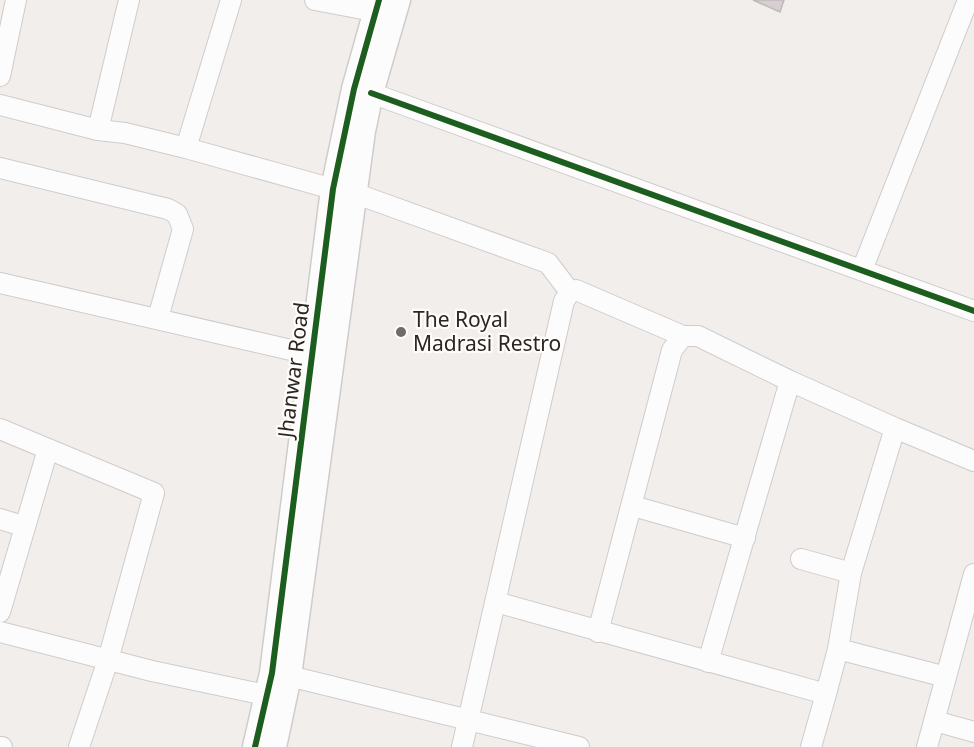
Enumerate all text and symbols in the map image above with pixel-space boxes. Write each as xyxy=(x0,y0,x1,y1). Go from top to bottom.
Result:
street label: Jhanwar Road xyxy=(271,301,315,441)
place label: The Royal Madrasi Restro xyxy=(413,305,561,357)
marker: The Royal Madrasi Restro xyxy=(394,325,408,339)

